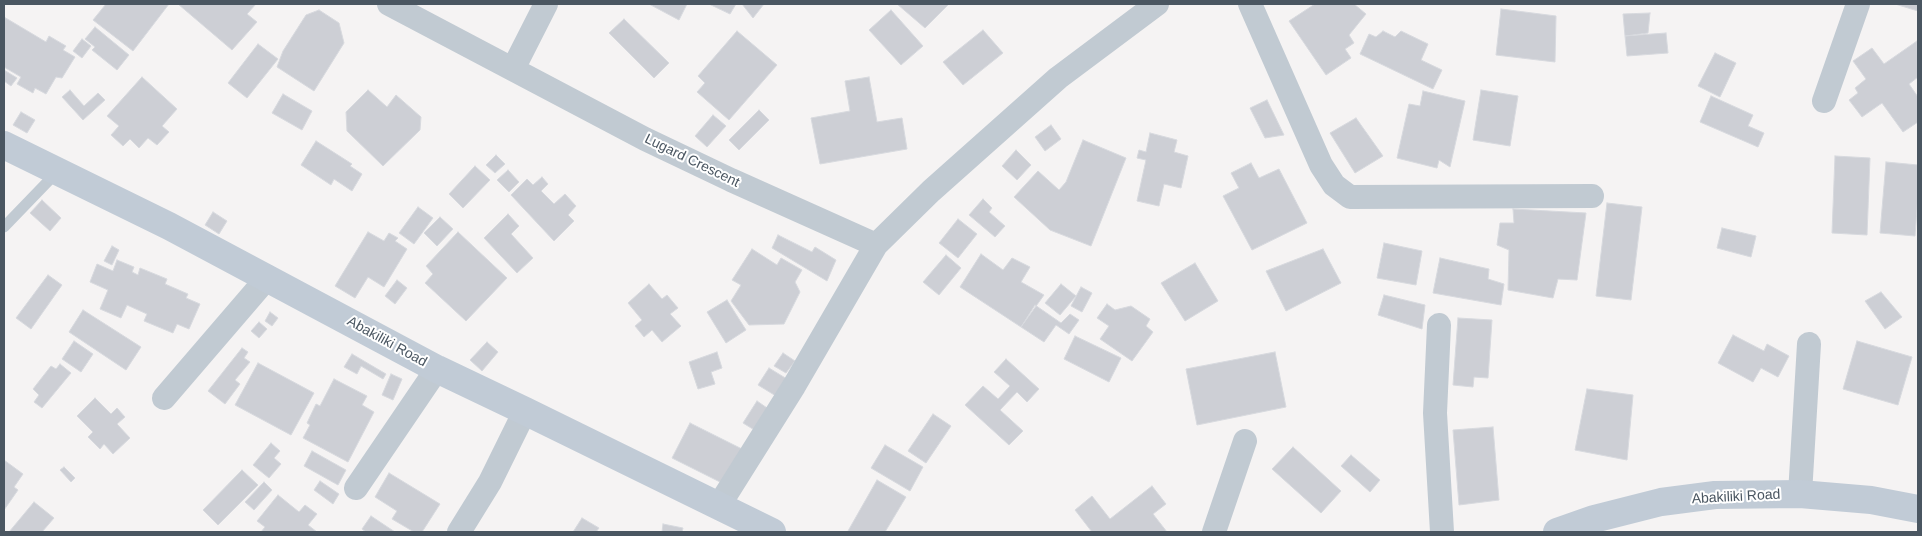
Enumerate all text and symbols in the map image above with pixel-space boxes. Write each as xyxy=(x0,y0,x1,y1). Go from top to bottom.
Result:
street label: Lugard Crescent xyxy=(642,131,742,191)
street label: Abakiliki Road xyxy=(344,313,430,371)
street label: Abakiliki Road xyxy=(1691,486,1781,508)

